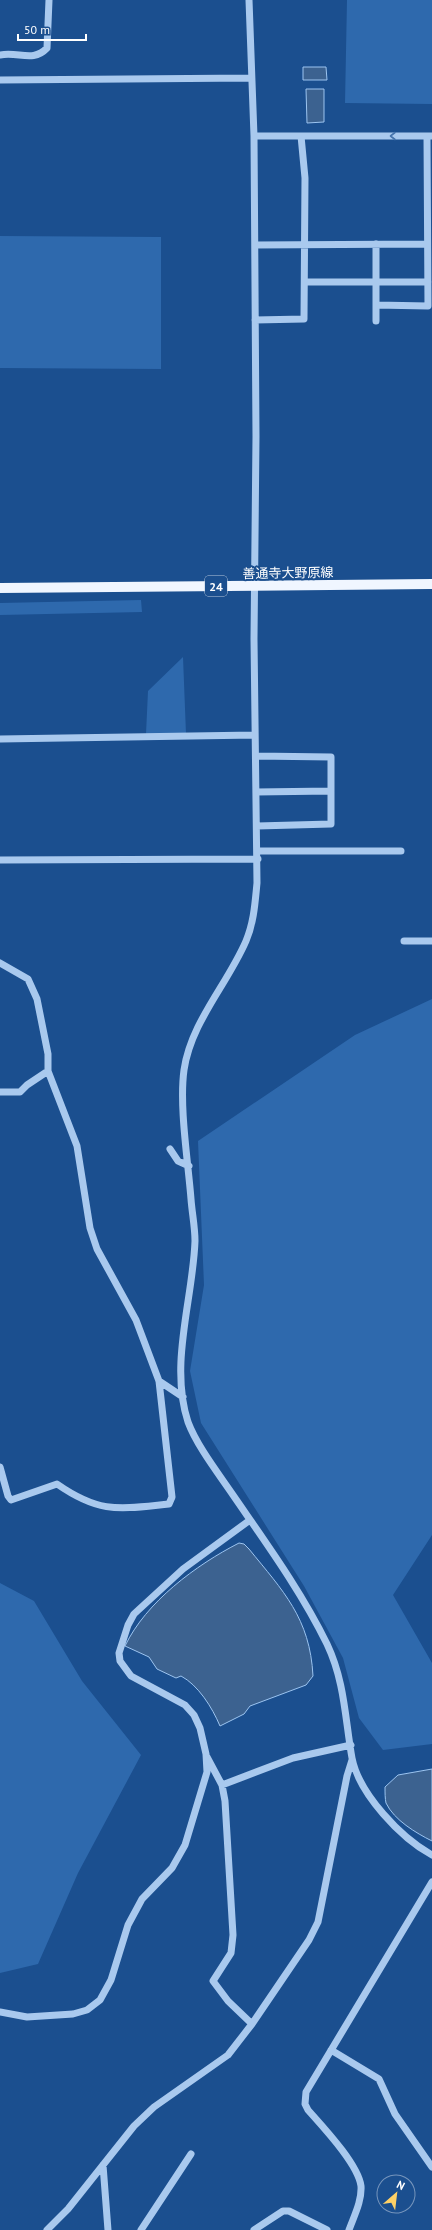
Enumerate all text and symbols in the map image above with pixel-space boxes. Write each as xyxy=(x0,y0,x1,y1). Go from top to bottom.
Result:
scale bar xyxy=(18,16,86,42)
text: 50 m xyxy=(24,22,50,37)
one-way arrow xyxy=(390,132,396,140)
street label: 善通寺大野原線 xyxy=(242,564,334,582)
road number: 24 xyxy=(205,576,227,596)
north arrow xyxy=(376,2174,416,2214)
text: N xyxy=(394,2177,407,2193)

